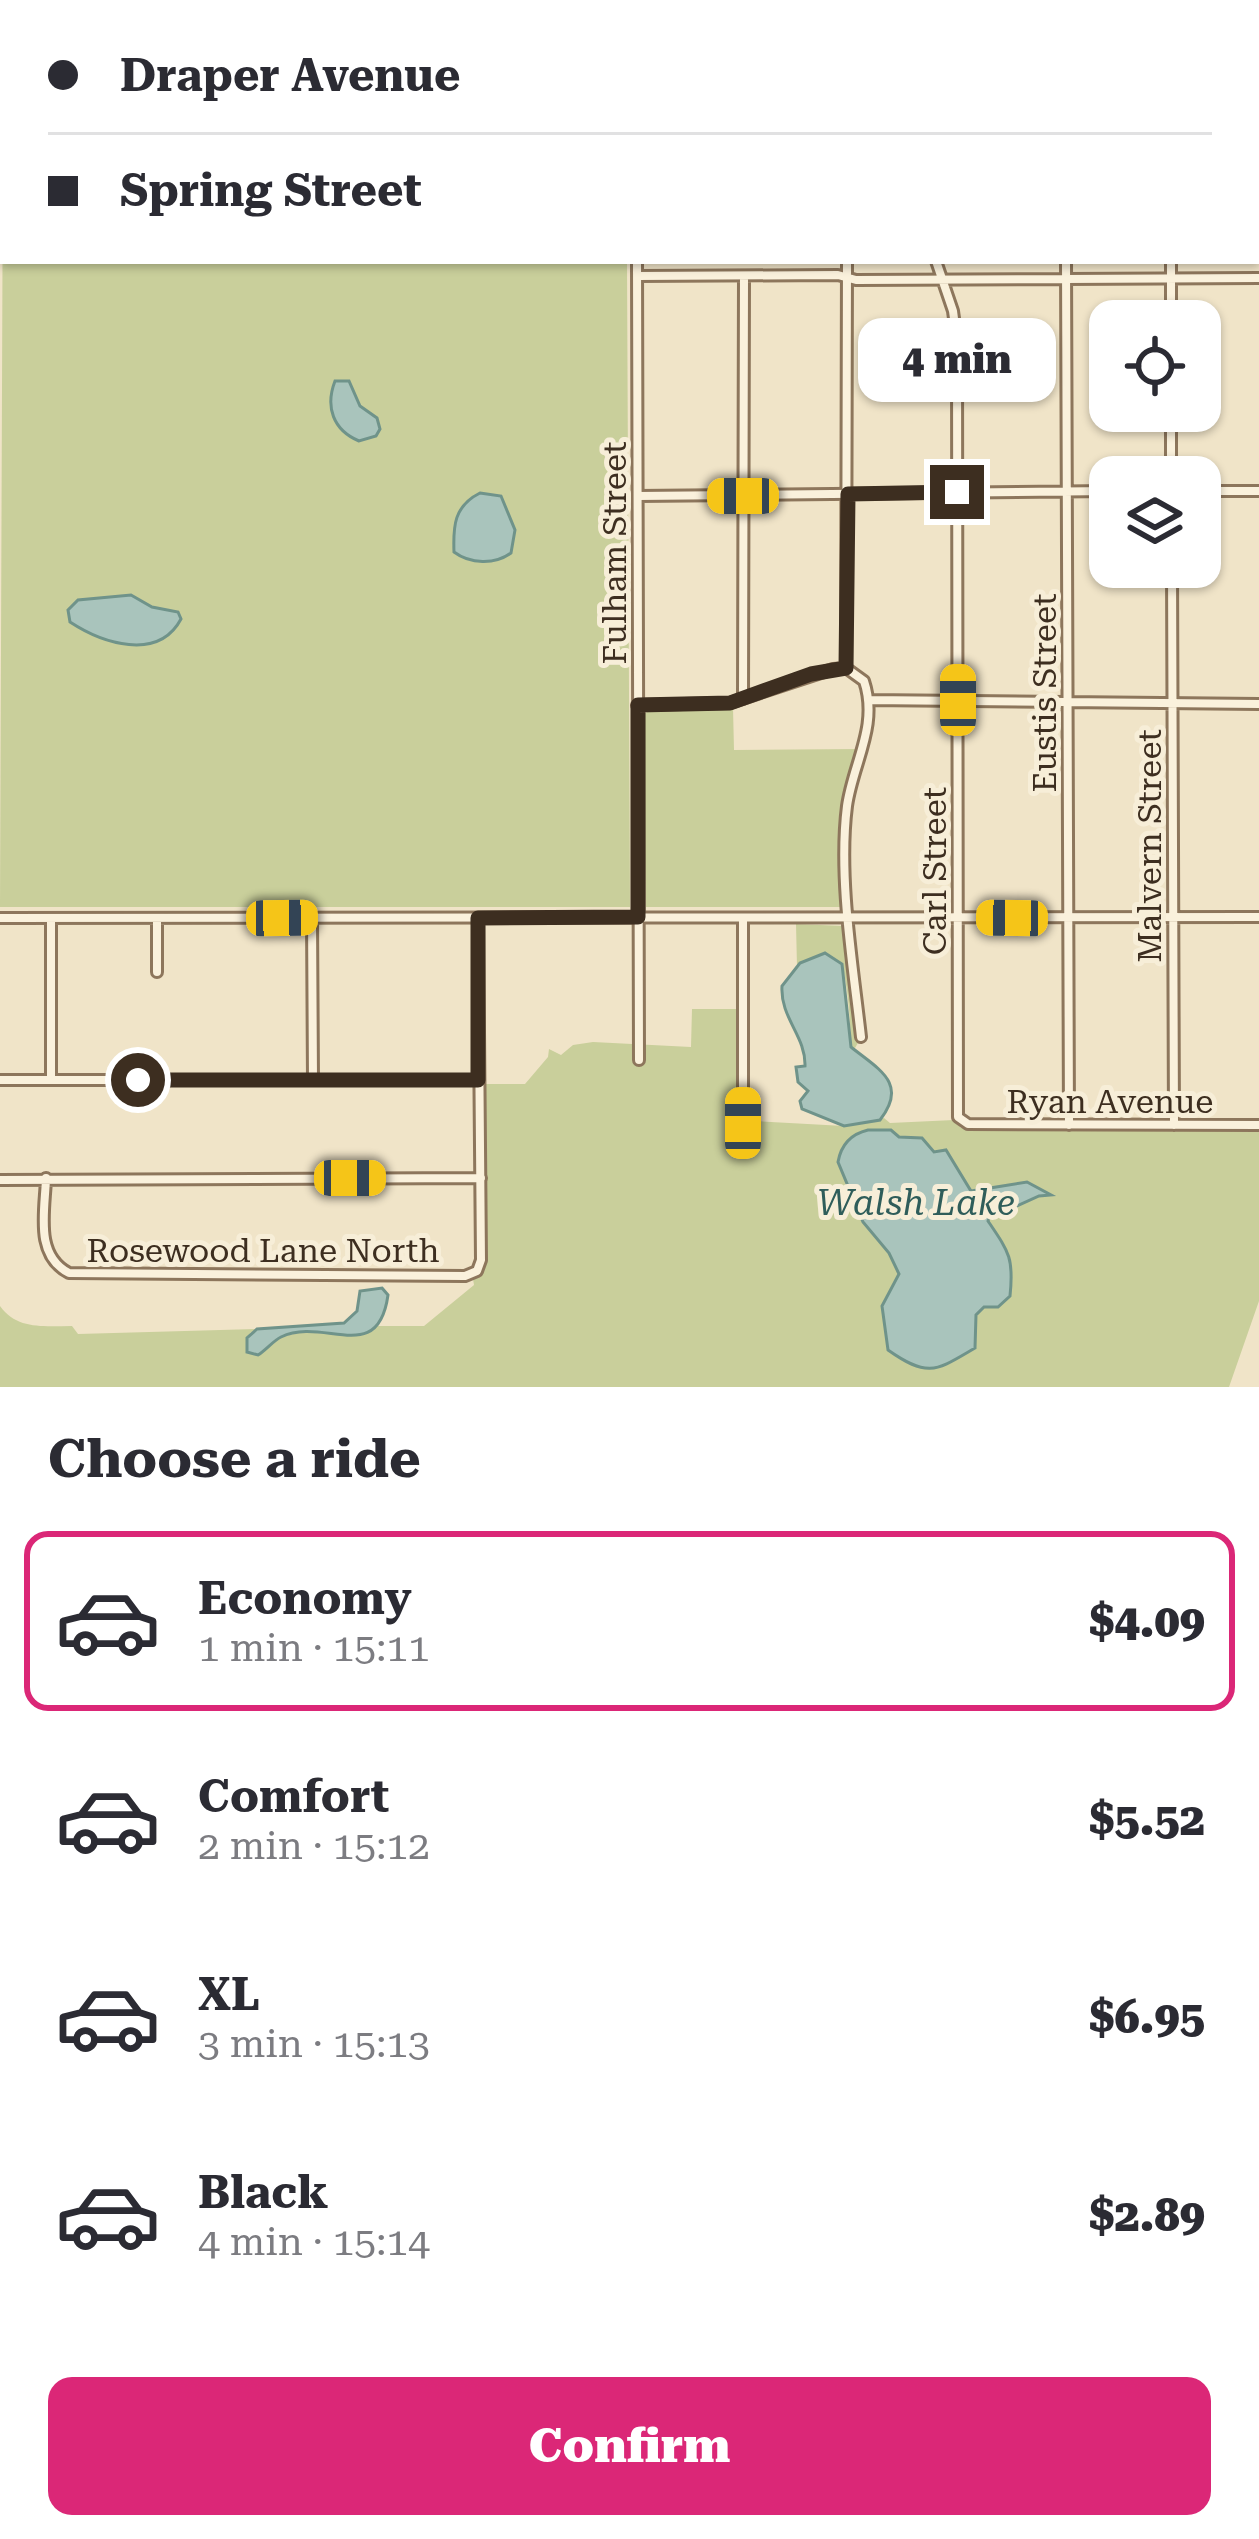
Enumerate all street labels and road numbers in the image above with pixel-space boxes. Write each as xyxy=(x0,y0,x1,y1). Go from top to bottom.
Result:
street label: Fulham Street xyxy=(595,442,634,664)
street label: Eustis Street xyxy=(1025,594,1064,792)
street label: Malvern Street xyxy=(1130,729,1169,963)
street label: Carl Street xyxy=(915,787,954,955)
street label: Ryan Avenue xyxy=(1007,1082,1213,1121)
street label: Rosewood Lane North xyxy=(86,1231,440,1270)

